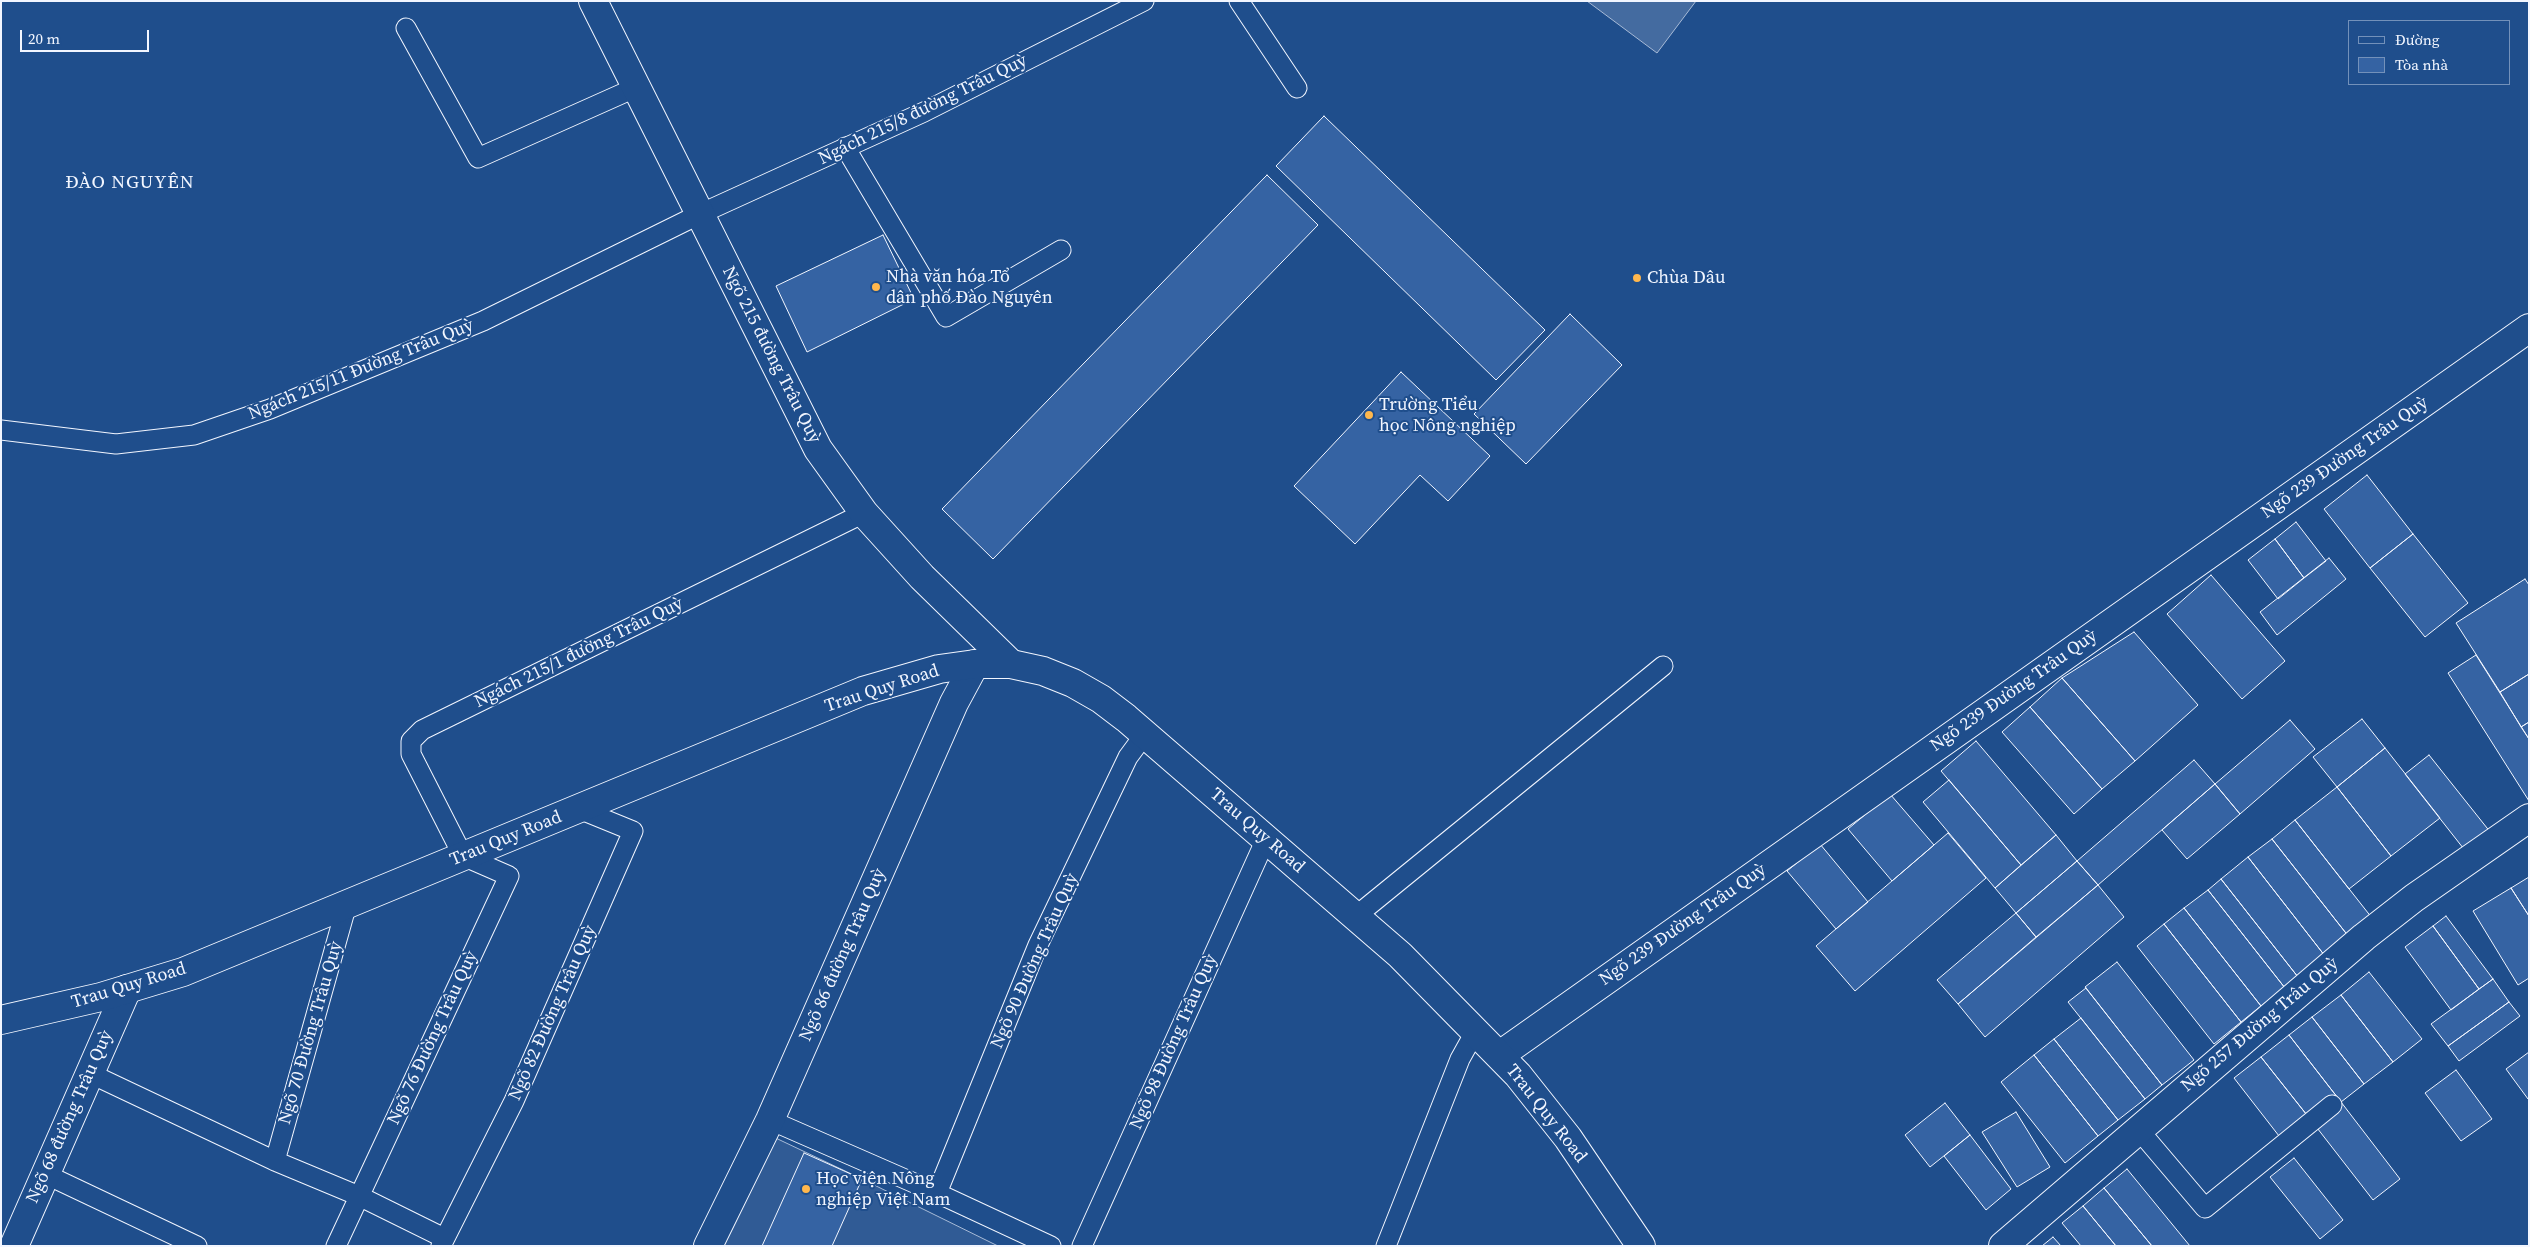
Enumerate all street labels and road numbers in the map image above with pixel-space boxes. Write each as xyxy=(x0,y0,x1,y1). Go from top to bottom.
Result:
street label: Ngách 215/8 đường Trâu Quỳ xyxy=(815,50,1031,170)
street label: Ngõ 215 đường Trâu Quỳ xyxy=(717,263,825,447)
street label: Ngách 215/11 Đường Trâu Quỳ xyxy=(245,315,477,425)
street label: Ngõ 239 Đường Trâu Quỳ xyxy=(2257,392,2433,524)
street label: Ngách 215/1 đường Trâu Quỳ xyxy=(471,593,687,713)
street label: Ngõ 239 Đường Trâu Quỳ xyxy=(1926,625,2102,757)
street label: Trau Quy Road xyxy=(822,660,942,718)
street label: Trau Quy Road xyxy=(1205,784,1309,878)
street label: Trau Quy Road xyxy=(447,807,565,871)
street label: Ngõ 239 Đường Trâu Quỳ xyxy=(1595,859,1771,991)
street label: Ngõ 86 đường Trâu Quỳ xyxy=(795,865,891,1045)
street label: Ngõ 90 Đường Trâu Quỳ xyxy=(987,870,1083,1052)
street label: Ngõ 82 Đường Trâu Quỳ xyxy=(505,922,601,1104)
street label: Ngõ 70 Đường Trâu Quỳ xyxy=(274,939,348,1127)
street label: Ngõ 76 Đường Trâu Quỳ xyxy=(383,948,483,1128)
street label: Ngõ 98 Đường Trâu Quỳ xyxy=(1126,951,1222,1133)
street label: Ngõ 257 Đường Trâu Quỳ xyxy=(2177,953,2343,1097)
street label: Trau Quy Road xyxy=(69,958,189,1014)
street label: Ngõ 68 đường Trâu Quỳ xyxy=(22,1027,118,1207)
street label: Trau Quy Road xyxy=(1501,1061,1591,1167)

